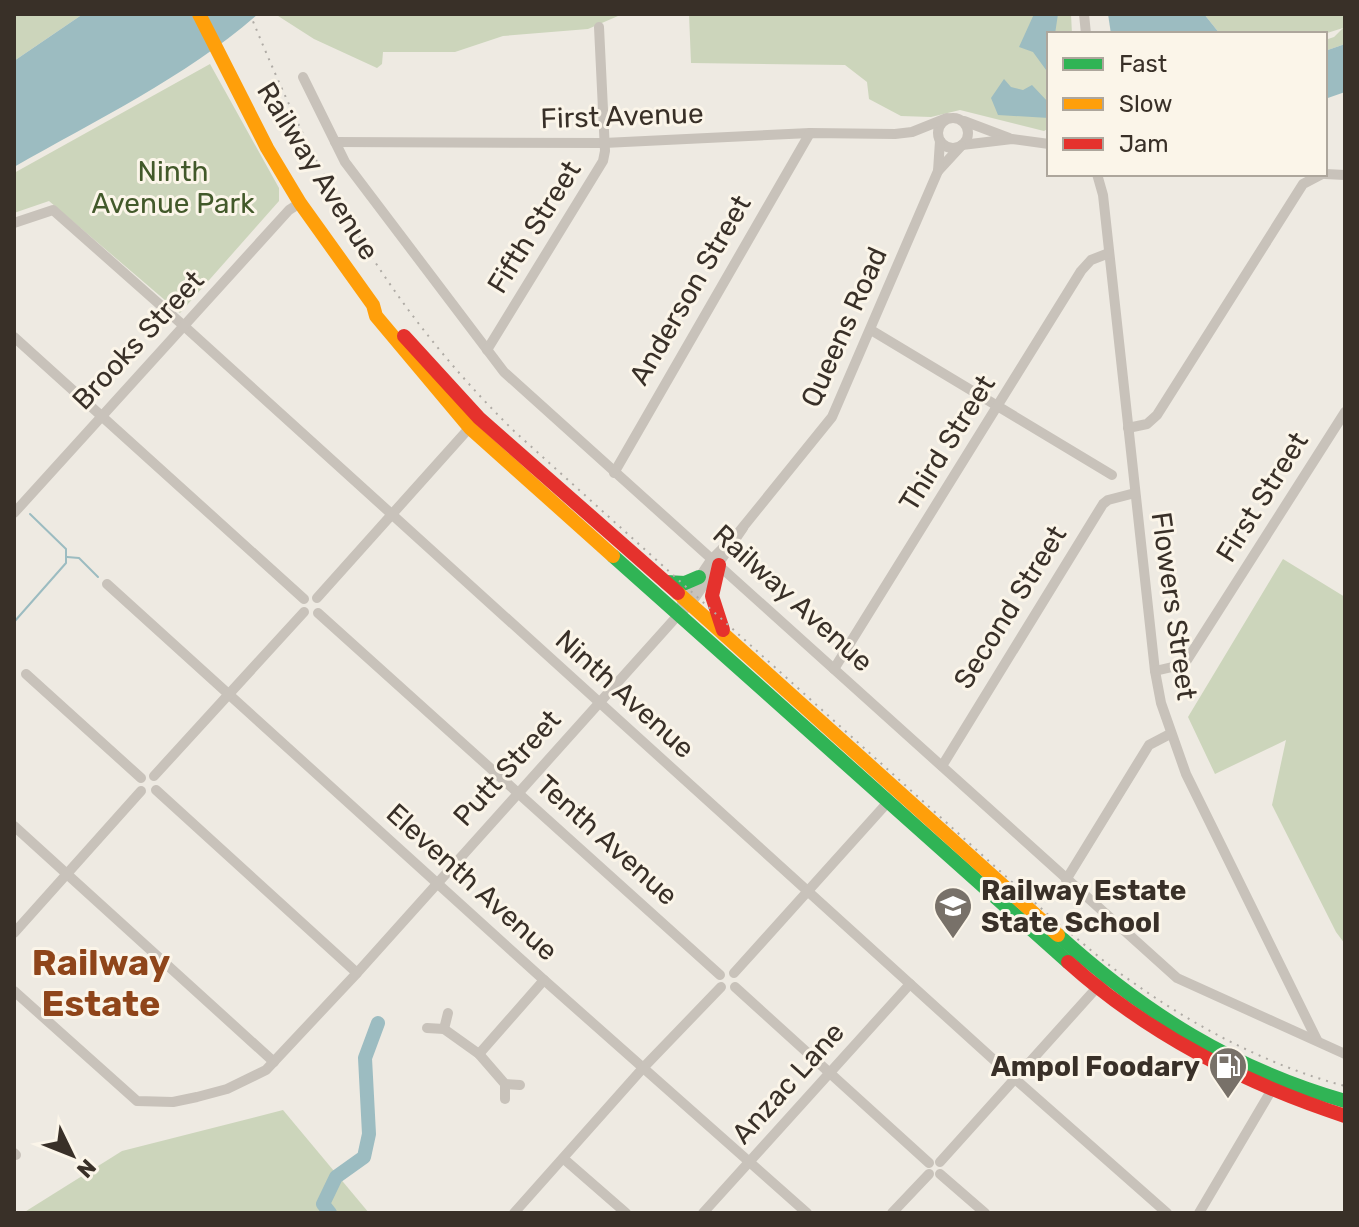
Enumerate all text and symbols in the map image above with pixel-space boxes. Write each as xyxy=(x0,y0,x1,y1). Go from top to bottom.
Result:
legend xyxy=(1047,32,1327,176)
text: Fast xyxy=(1119,50,1167,78)
street label: Railway Avenue xyxy=(250,76,386,266)
text: Slow xyxy=(1119,90,1172,118)
street label: First Avenue xyxy=(540,97,704,135)
text: Jam xyxy=(1119,130,1169,158)
park label: Ninth Avenue Park xyxy=(91,155,255,220)
street label: Fifth Street xyxy=(480,155,588,299)
street label: Anderson Street xyxy=(622,189,758,391)
street label: Queens Road xyxy=(794,242,894,412)
street label: Brooks Street xyxy=(65,264,211,416)
street label: Third Street xyxy=(892,369,1002,517)
street label: First Street xyxy=(1209,426,1315,568)
street label: Flowers Street xyxy=(1144,510,1204,702)
street label: Railway Avenue xyxy=(706,518,880,678)
street label: Second Street xyxy=(947,519,1073,695)
street label: Ninth Avenue xyxy=(549,623,701,765)
street label: Putt Street xyxy=(446,703,568,833)
street label: Tenth Avenue xyxy=(530,768,684,912)
street label: Eleventh Avenue xyxy=(380,797,564,967)
place label: Railway Estate State School xyxy=(981,874,1186,939)
school or university icon: Railway Estate State School xyxy=(932,885,974,940)
district label: Railway Estate xyxy=(32,941,170,1025)
street label: Anzac Lane xyxy=(725,1016,851,1150)
fuel station icon: Ampol Foodary xyxy=(1207,1045,1249,1100)
place label: Ampol Foodary xyxy=(991,1050,1200,1083)
north arrow xyxy=(32,1115,112,1195)
text: N xyxy=(71,1153,102,1183)

